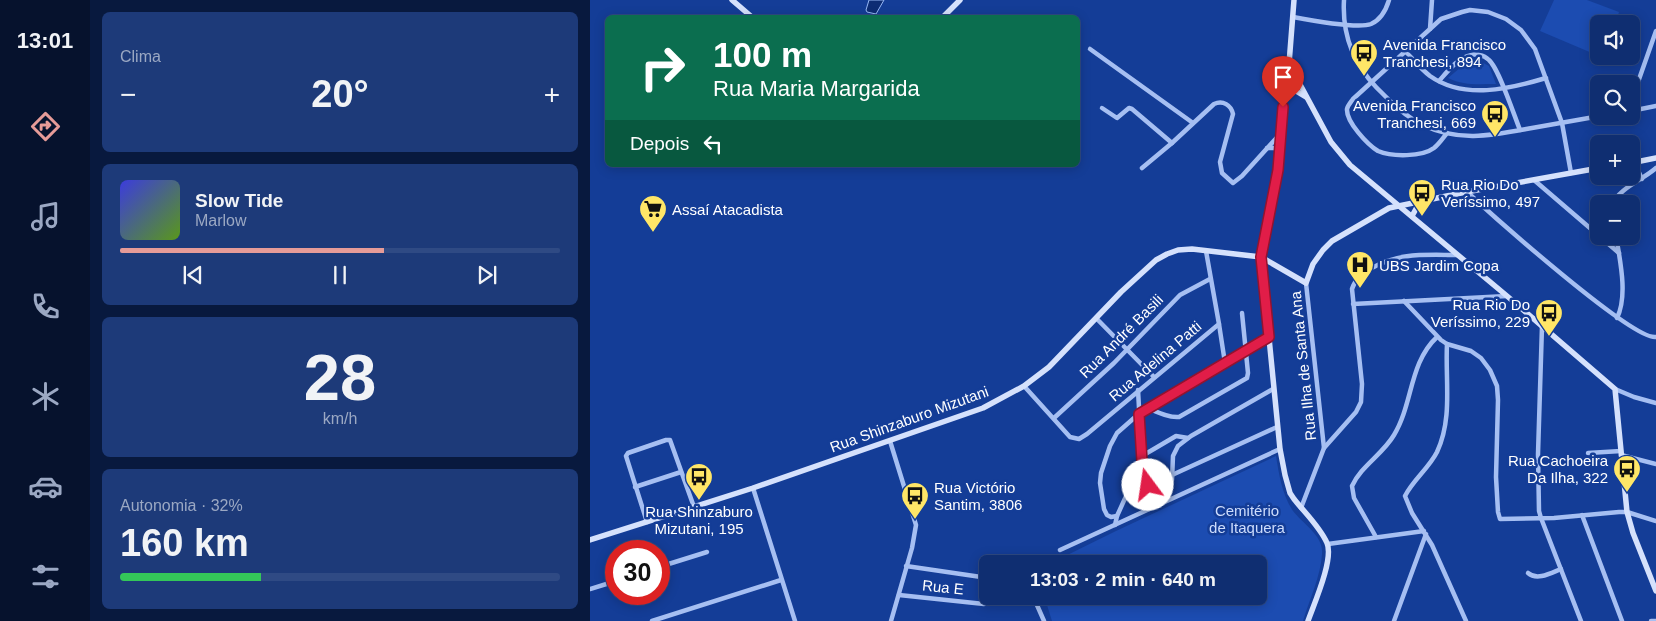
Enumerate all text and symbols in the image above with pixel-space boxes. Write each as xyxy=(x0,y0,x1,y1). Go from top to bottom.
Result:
map controls xyxy=(1590,15,1640,245)
button: sound xyxy=(1590,15,1640,65)
text: 13:01 xyxy=(17,28,73,53)
icon: right xyxy=(630,35,695,100)
text: 100 m xyxy=(713,35,812,74)
place label: Avenida Francisco Tranchesi, 894 xyxy=(1383,36,1506,70)
bus stop icon: Avenida Francisco Tranchesi, 894 xyxy=(1349,38,1379,77)
text: Clima xyxy=(120,48,161,65)
pin xyxy=(1262,56,1304,107)
icon: arrive xyxy=(1269,63,1297,91)
text: 20° xyxy=(311,73,369,115)
button: search xyxy=(1590,75,1640,125)
text: Rua Maria Margarida xyxy=(713,76,920,101)
text: − xyxy=(120,79,136,110)
text: + xyxy=(544,79,560,110)
place label: Avenida Francisco Tranchesi, 669 xyxy=(1353,97,1476,131)
bus stop icon: Avenida Francisco Tranchesi, 669 xyxy=(1480,99,1510,138)
icon: directions xyxy=(28,109,63,144)
icon: left xyxy=(699,130,727,158)
text: Depois xyxy=(630,133,689,154)
button: + xyxy=(1590,135,1640,185)
place label: Rua Rio Do Veríssimo, 497 xyxy=(1441,176,1540,210)
bus stop icon: Rua Rio Do Veríssimo, 497 xyxy=(1407,178,1437,217)
text: Slow Tide xyxy=(195,190,283,211)
supermarket icon: Assaí Atacadista xyxy=(638,194,668,233)
button: − xyxy=(1590,195,1640,245)
icon: music xyxy=(28,199,63,234)
place label: Assaí Atacadista xyxy=(672,201,784,218)
text: Marlow xyxy=(195,212,247,229)
hospital icon: UBS Jardim Copa xyxy=(1345,250,1375,289)
place label: UBS Jardim Copa xyxy=(1379,257,1500,274)
icon: previous xyxy=(179,261,207,289)
icon: pause xyxy=(326,261,354,289)
icon: next xyxy=(473,261,501,289)
icon: phone xyxy=(28,289,63,324)
street label: Rua Ilha de Santa Ana xyxy=(1287,290,1319,442)
street label: Rua André Basili xyxy=(1076,291,1166,381)
place label: Rua Rio Do Veríssimo, 229 xyxy=(1431,296,1530,330)
bus stop icon: Rua Rio Do Veríssimo, 229 xyxy=(1534,298,1564,337)
street label: Rua Adelina Patti xyxy=(1105,318,1205,404)
text: 28 xyxy=(304,341,376,414)
icon: climate xyxy=(28,379,63,414)
street label: Rua Shinzaburo Mizutani xyxy=(827,382,991,456)
text: km/h xyxy=(323,410,357,427)
place label: Rua Cachoeira Da Ilha, 322 xyxy=(1508,452,1609,486)
bus stop icon: Rua Cachoeira Da Ilha, 322 xyxy=(1612,454,1642,493)
position arrow xyxy=(1121,458,1173,510)
bus stop icon: Rua Shinzaburo Mizutani, 195 xyxy=(684,462,714,501)
icon: car xyxy=(28,469,63,504)
place label: Rua Victório Santim, 3806 xyxy=(934,479,1022,513)
bus stop icon: Rua Victório Santim, 3806 xyxy=(900,481,930,520)
text: Autonomia · 32% xyxy=(120,497,243,514)
park label: Cemitério de Itaquera xyxy=(1209,502,1286,536)
place label: Rua Shinzaburo Mizutani, 195 xyxy=(645,503,753,537)
text: 160 km xyxy=(120,522,249,564)
speed limit sign: 30 xyxy=(605,540,670,605)
icon: filters xyxy=(28,559,63,594)
text: 13:03 · 2 min · 640 m xyxy=(1030,569,1216,590)
street label: Rua E xyxy=(921,576,965,598)

